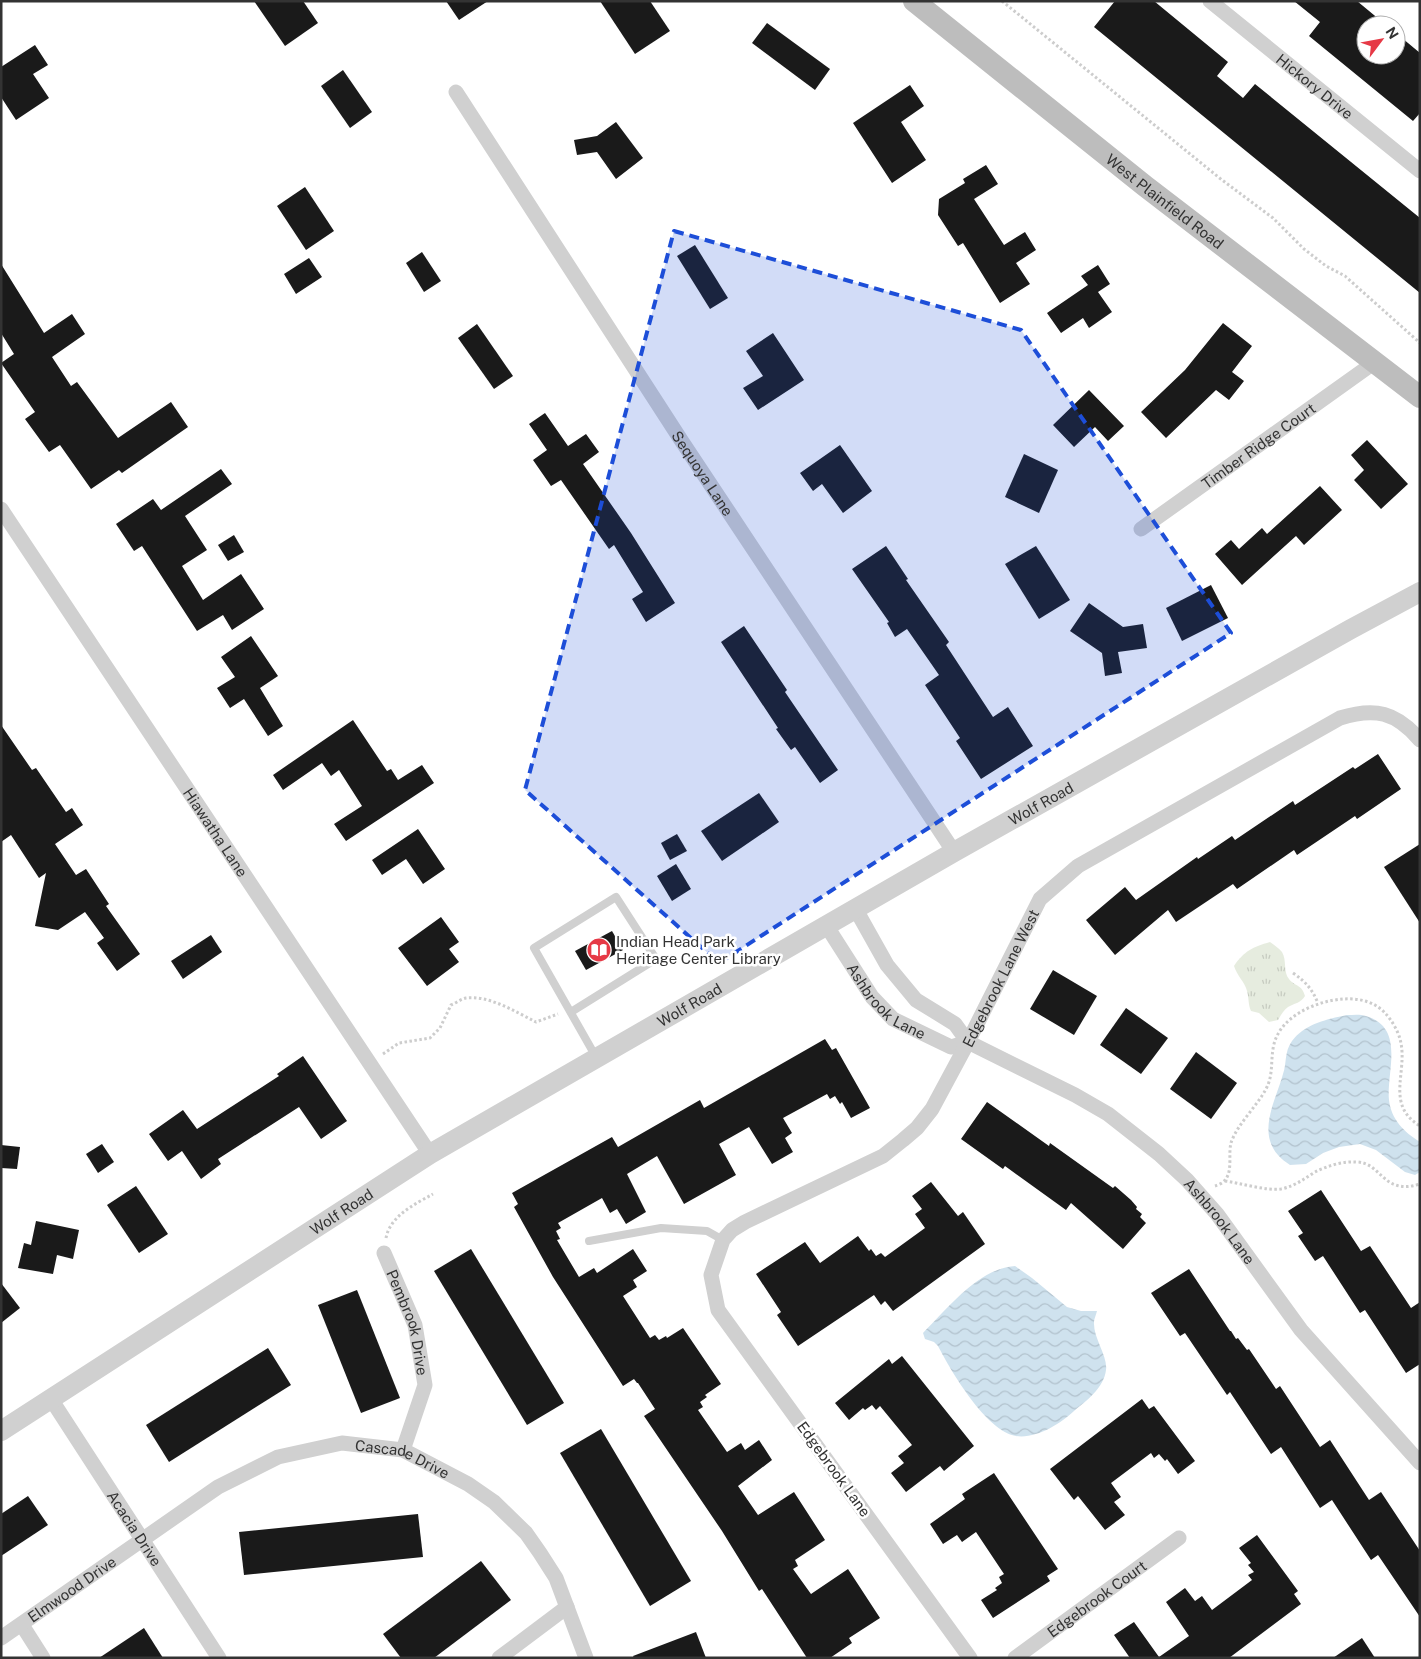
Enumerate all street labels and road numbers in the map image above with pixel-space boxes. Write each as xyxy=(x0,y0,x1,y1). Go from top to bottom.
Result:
street label: Hickory Drive xyxy=(1273,50,1357,122)
street label: West Plainfield Road xyxy=(1103,150,1227,252)
street label: Timber Ridge Court xyxy=(1198,399,1318,492)
street label: Sequoya Lane xyxy=(669,427,737,519)
street label: Wolf Road xyxy=(1005,778,1076,828)
street label: Hiawatha Lane xyxy=(180,784,251,880)
street label: Edgebrook Lane West xyxy=(958,906,1042,1050)
street label: Ashbrook Lane xyxy=(844,960,928,1042)
street label: Wolf Road xyxy=(654,979,725,1030)
street label: Ashbrook Lane xyxy=(1181,1175,1259,1267)
street label: Wolf Road xyxy=(307,1185,376,1238)
street label: Pembrook Drive xyxy=(384,1267,432,1377)
street label: Edgebrook Lane xyxy=(794,1418,874,1520)
street label: Cascade Drive xyxy=(354,1436,452,1481)
street label: Acacia Drive xyxy=(104,1487,165,1569)
street label: Elmwood Drive xyxy=(24,1552,119,1625)
street label: Edgebrook Court xyxy=(1044,1556,1150,1640)

